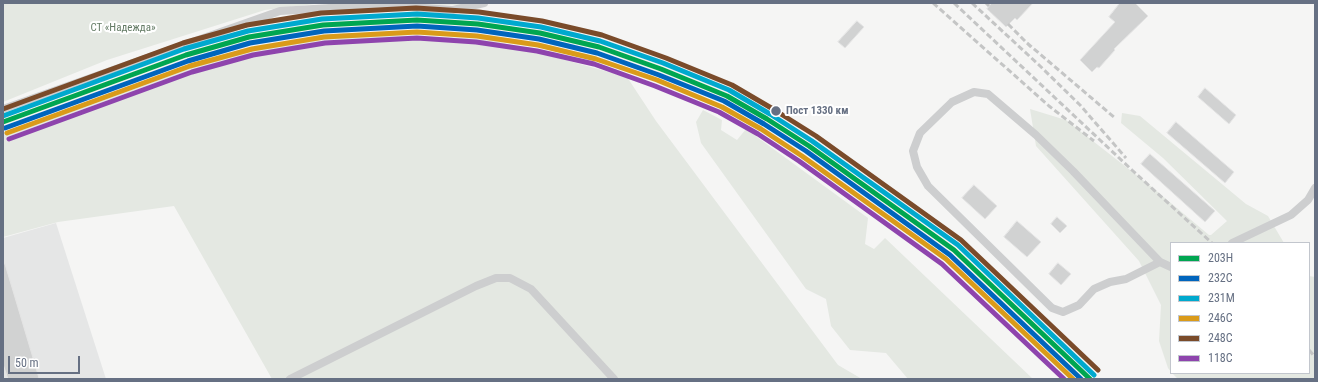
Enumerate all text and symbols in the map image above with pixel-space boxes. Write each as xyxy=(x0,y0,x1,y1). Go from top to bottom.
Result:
park label: СТ «Надежда» xyxy=(90,21,156,35)
marker: Пост 1330 км xyxy=(769,104,783,118)
place label: Пост 1330 км xyxy=(786,104,848,118)
legend xyxy=(1170,242,1310,374)
text: 203Н xyxy=(1208,251,1233,265)
text: 232C xyxy=(1208,271,1233,285)
text: 231М xyxy=(1208,291,1235,305)
text: 246С xyxy=(1208,311,1233,325)
text: 248С xyxy=(1208,331,1233,345)
scale bar xyxy=(10,348,82,374)
text: 118С xyxy=(1208,351,1233,365)
text: 50 m xyxy=(15,356,39,370)

